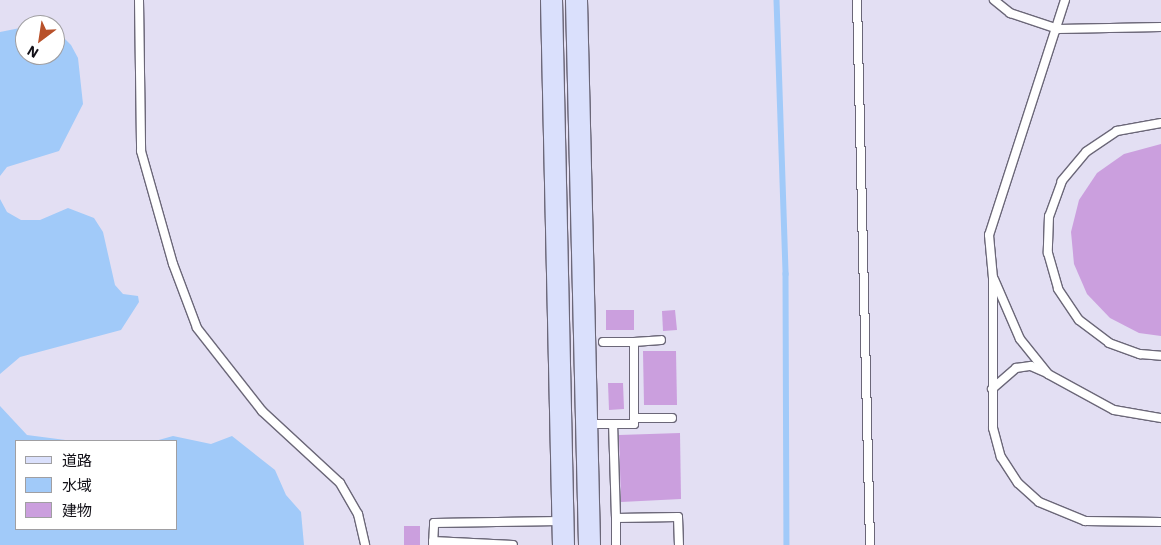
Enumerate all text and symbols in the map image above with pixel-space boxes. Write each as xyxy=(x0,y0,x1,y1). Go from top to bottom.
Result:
north arrow xyxy=(15,15,65,65)
text: N xyxy=(24,42,42,62)
legend xyxy=(15,440,178,530)
text: 道路 xyxy=(62,451,92,470)
text: 水域 xyxy=(62,476,92,495)
text: 建物 xyxy=(62,501,92,520)

